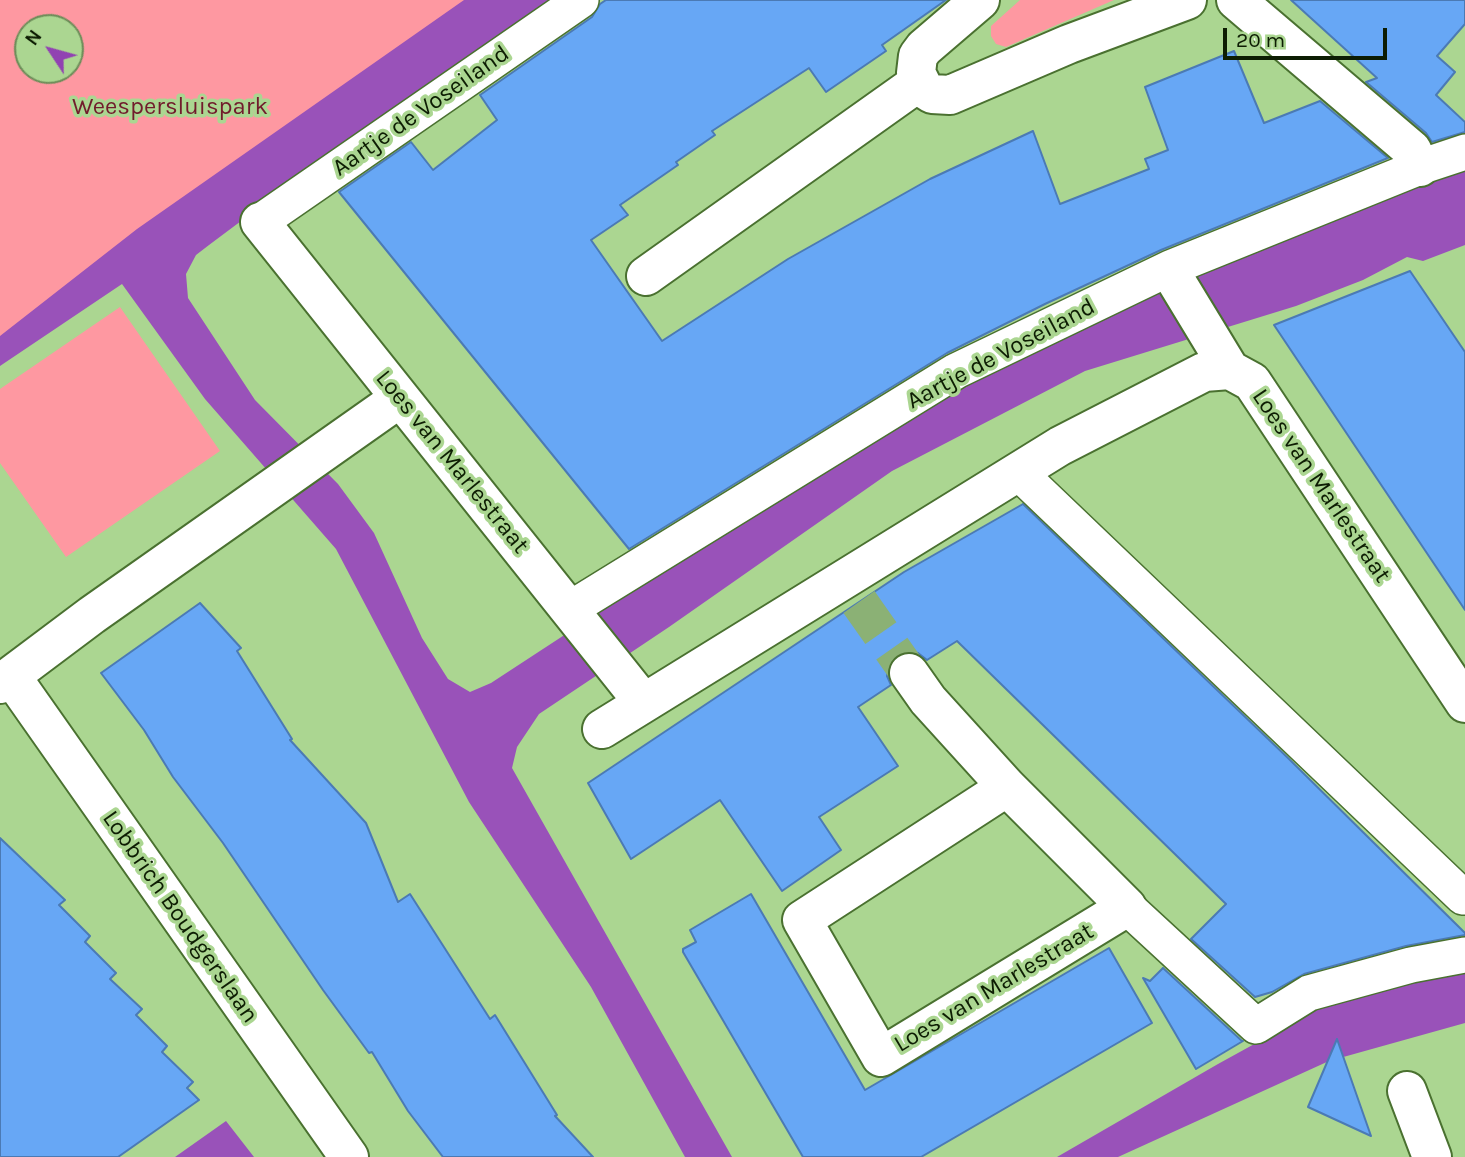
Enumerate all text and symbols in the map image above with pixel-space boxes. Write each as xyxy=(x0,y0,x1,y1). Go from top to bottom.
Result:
north arrow xyxy=(14,14,84,84)
scale bar xyxy=(1227,14,1392,58)
text: N xyxy=(21,26,47,50)
text: 20 m xyxy=(1236,28,1285,52)
street label: Aartje de Voseiland xyxy=(327,39,515,183)
park label: Weespersluispark xyxy=(72,93,268,121)
street label: Aartje de Voseiland xyxy=(902,292,1100,416)
street label: Loes van Marlestraat xyxy=(369,365,535,559)
street label: Loes van Marlestraat xyxy=(1245,384,1397,588)
street label: Lobbrich Boudgerslaan xyxy=(96,805,264,1029)
street label: Loes van Marlestraat xyxy=(889,917,1099,1059)

